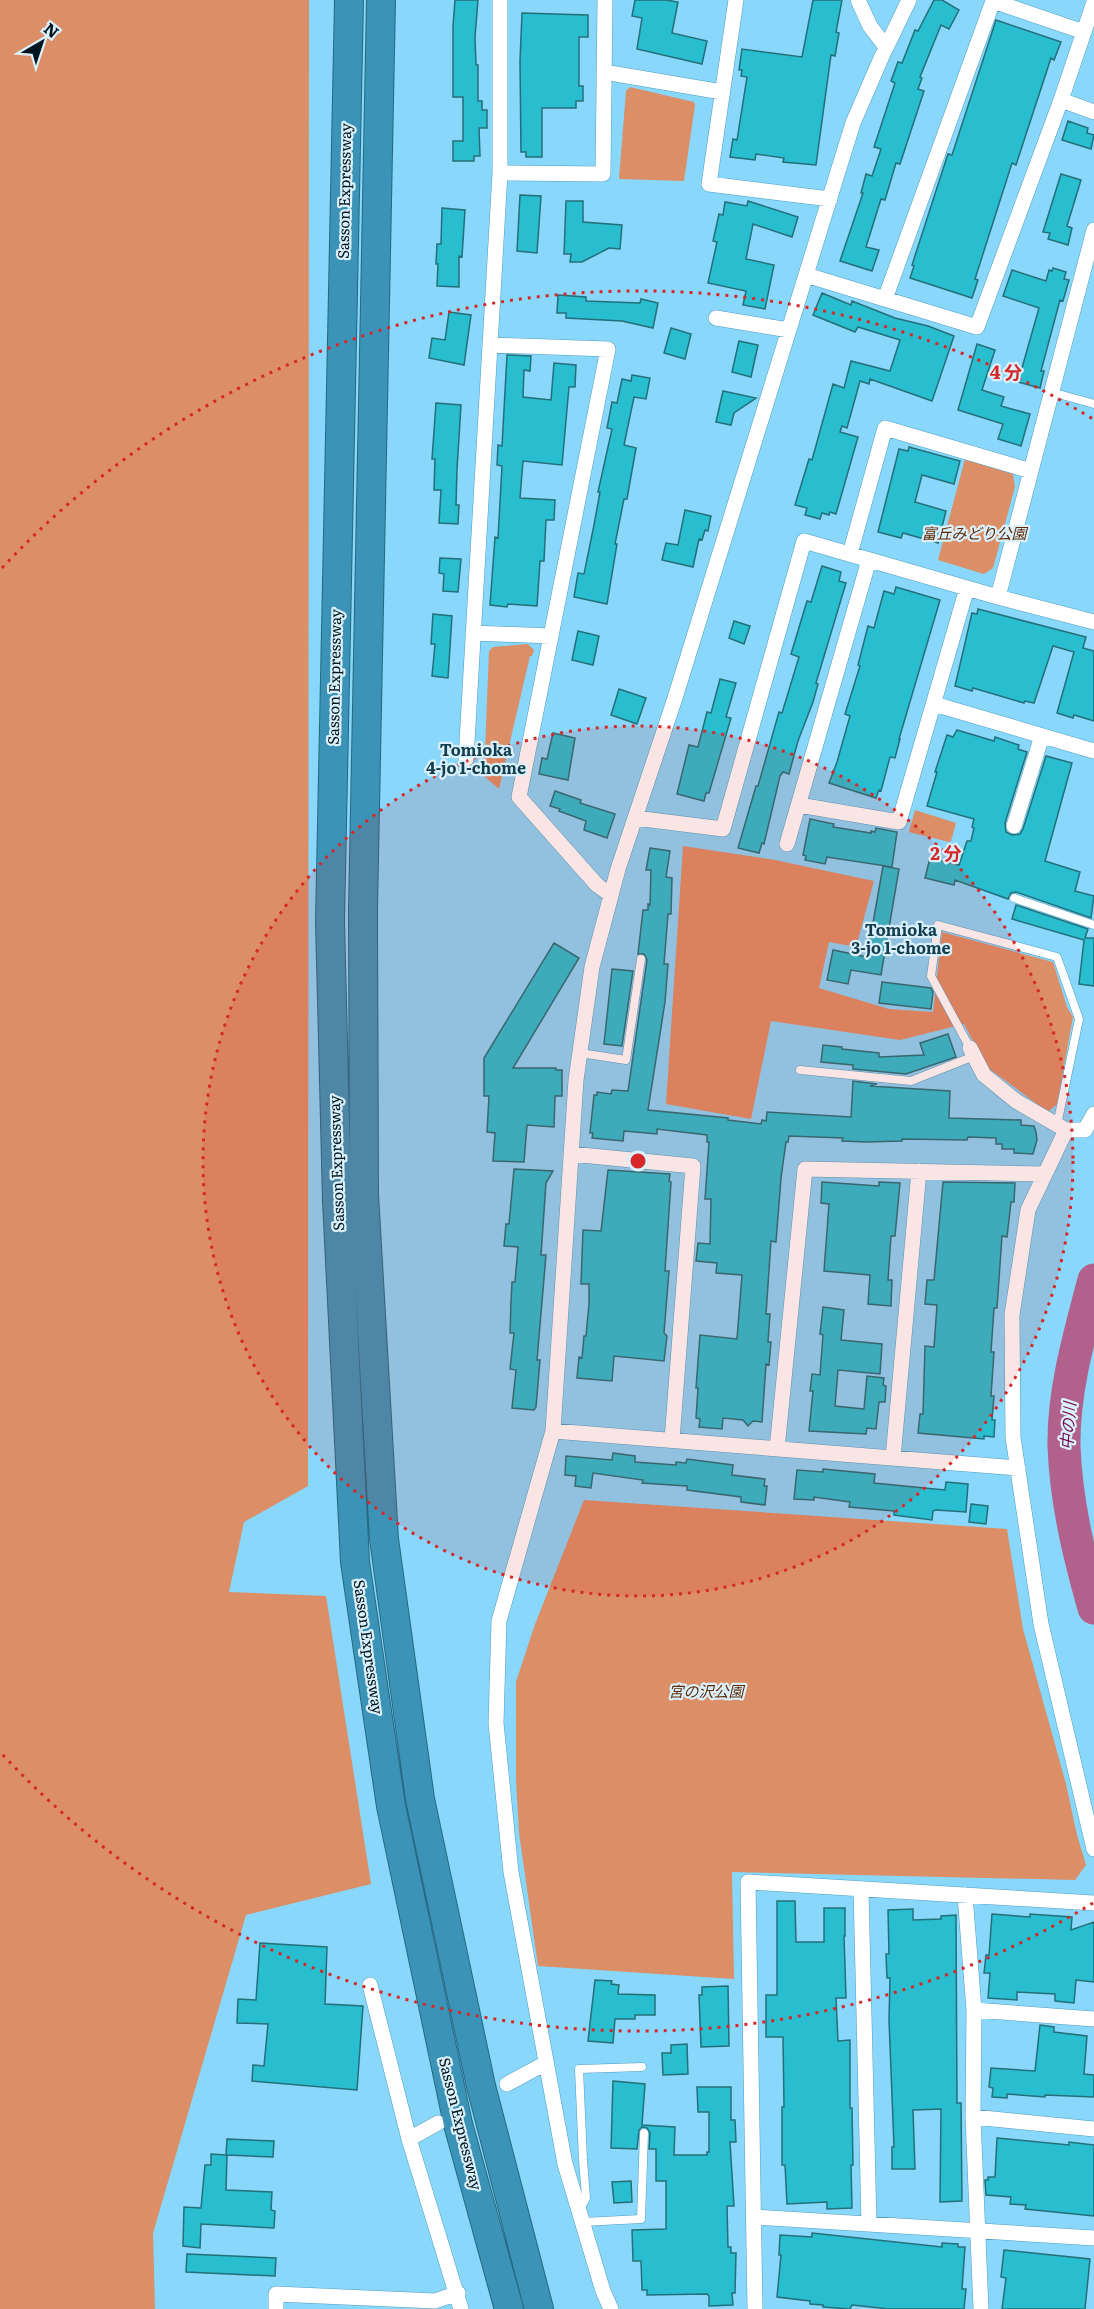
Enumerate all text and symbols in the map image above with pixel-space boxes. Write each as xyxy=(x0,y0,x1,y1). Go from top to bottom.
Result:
north arrow xyxy=(12,12,72,72)
text: N xyxy=(39,16,65,43)
street label: Sasson Expressway xyxy=(331,123,356,259)
text: 4 分 xyxy=(990,358,1022,385)
park label: 富丘みどり公園 xyxy=(921,521,1028,544)
street label: Sasson Expressway xyxy=(321,609,346,745)
district label: Tomioka 4-jo 1-chome xyxy=(426,737,526,779)
text: 2 分 xyxy=(930,839,962,866)
district label: Tomioka 3-jo 1-chome xyxy=(851,917,951,959)
street label: Sasson Expressway xyxy=(322,1094,349,1231)
centre of rings xyxy=(628,1151,648,1171)
water label: 中の川 xyxy=(1053,1399,1081,1451)
street label: Sasson Expressway xyxy=(349,1578,390,1716)
park label: 宮の沢公園 xyxy=(668,1679,745,1702)
street label: Sasson Expressway xyxy=(434,2055,489,2193)

